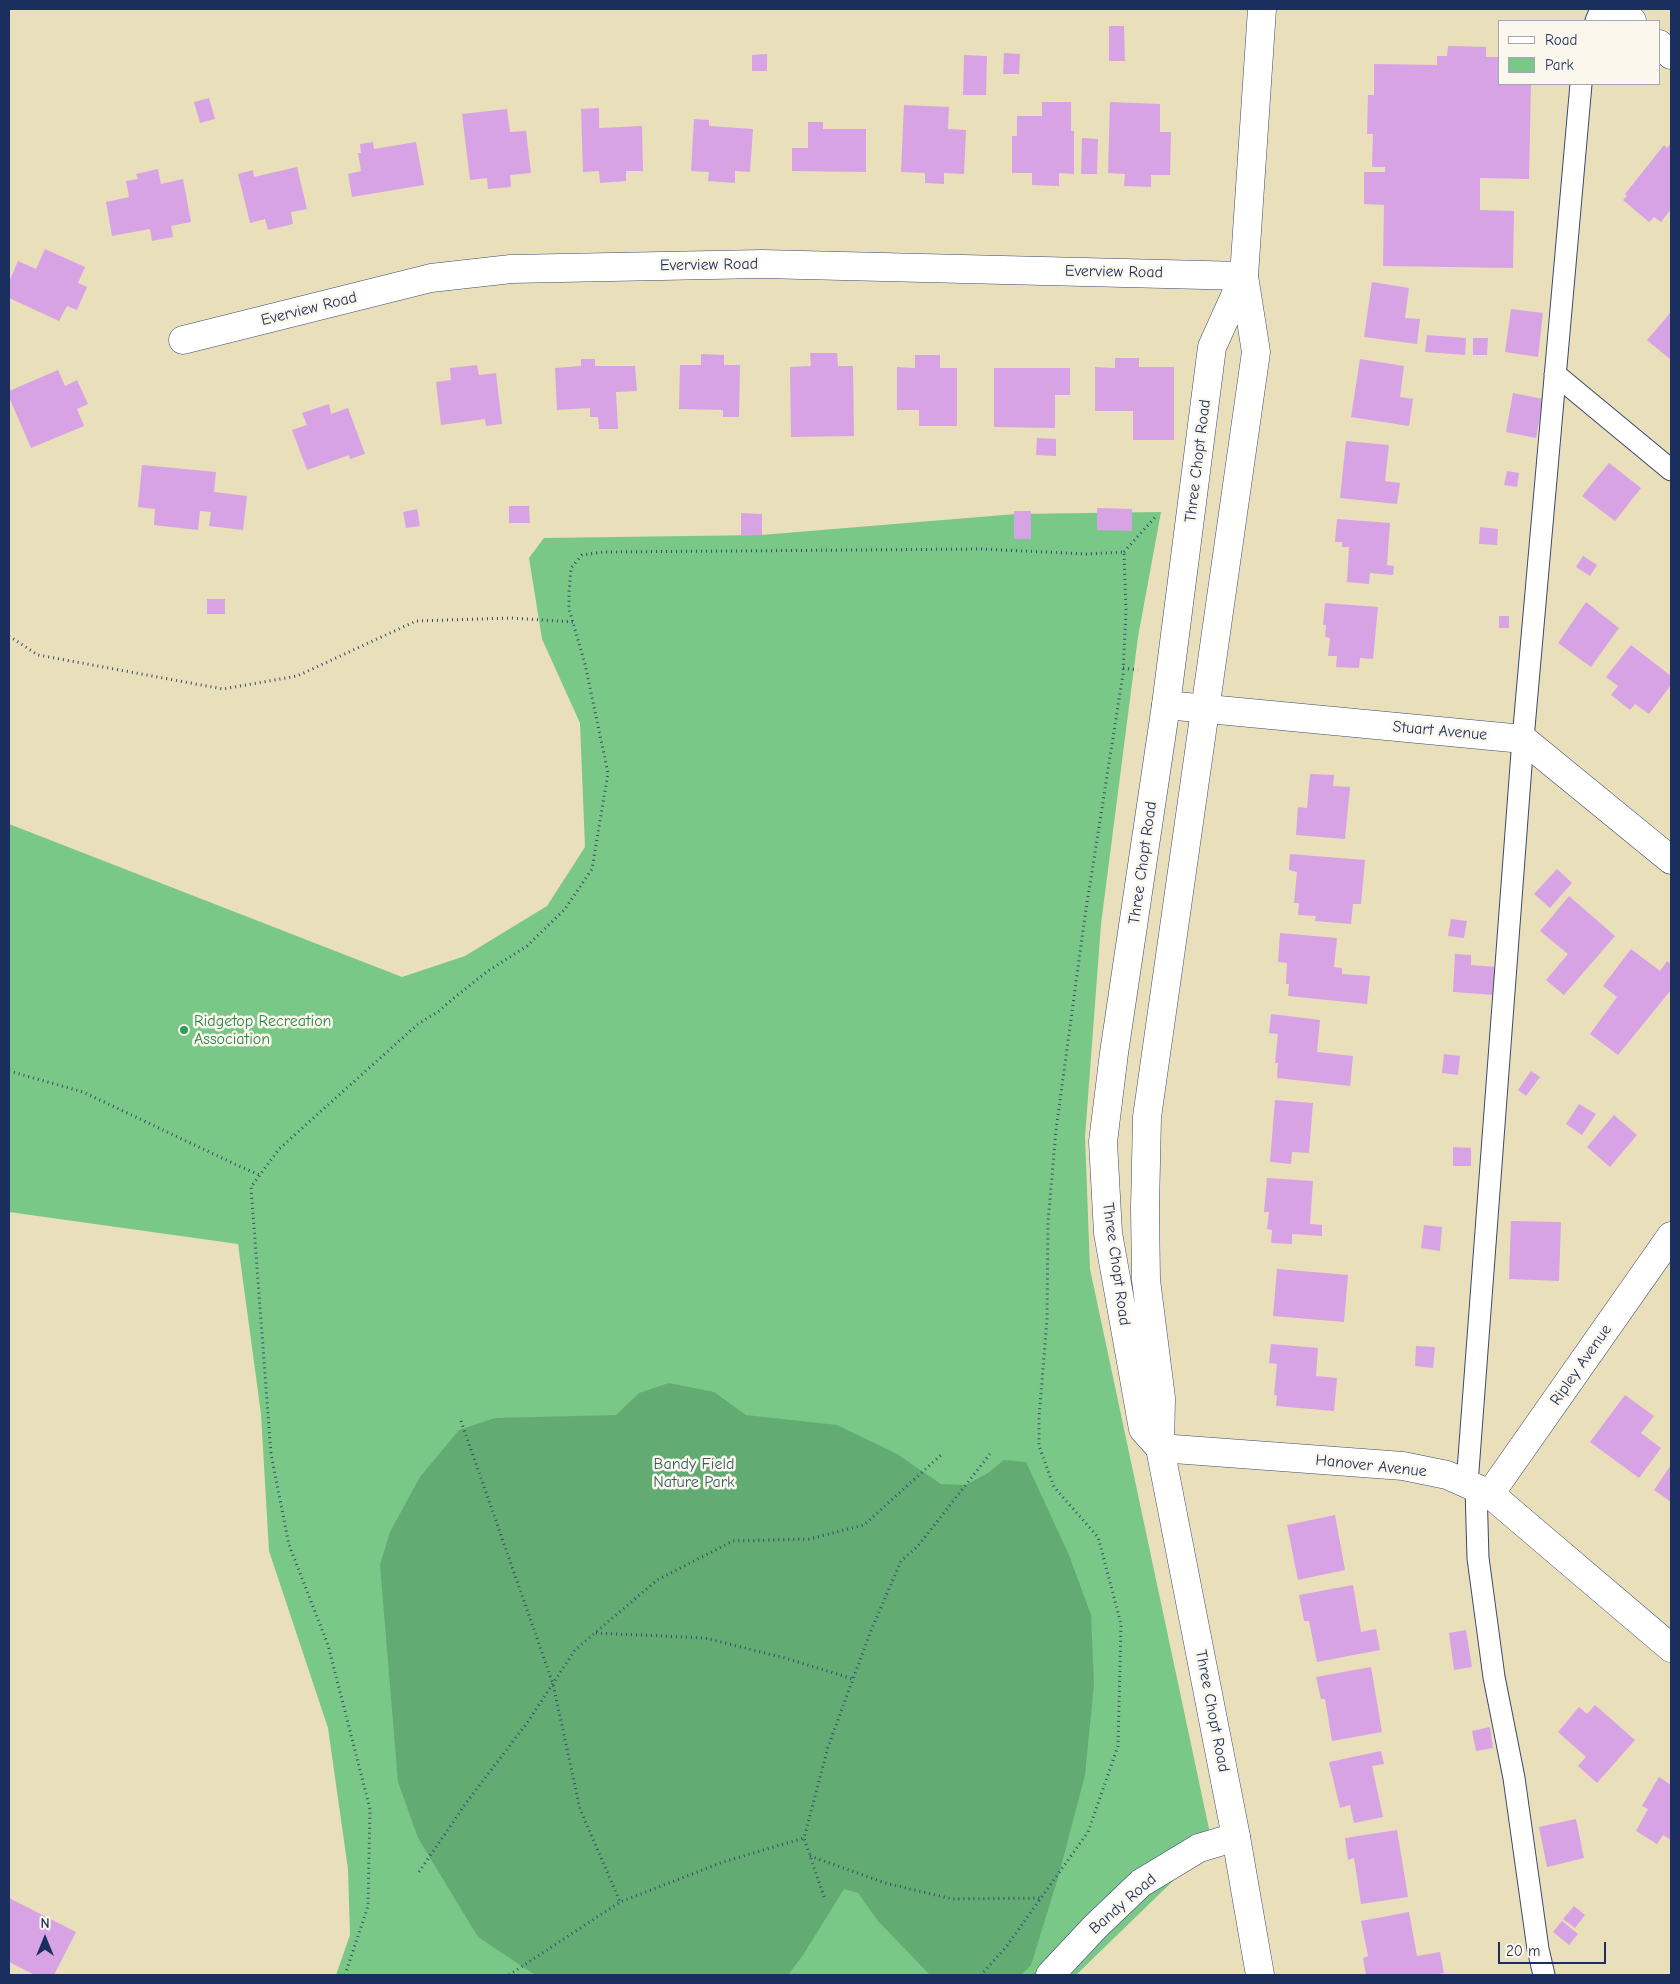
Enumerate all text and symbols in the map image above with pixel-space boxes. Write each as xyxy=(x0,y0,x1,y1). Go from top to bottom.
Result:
legend xyxy=(1498,20,1660,85)
text: Road xyxy=(1545,31,1577,49)
text: Park xyxy=(1545,56,1574,74)
street label: Everview Road xyxy=(660,255,758,275)
street label: Everview Road xyxy=(1065,262,1163,282)
street label: Everview Road xyxy=(259,288,359,330)
street label: Three Chopt Road xyxy=(1181,398,1215,524)
street label: Stuart Avenue xyxy=(1392,717,1488,745)
street label: Three Chopt Road xyxy=(1125,800,1161,926)
place label: Ridgetop Recreation Association xyxy=(194,1011,331,1049)
marker: Ridgetop Recreation Association xyxy=(178,1024,190,1036)
street label: Three Chopt Road xyxy=(1098,1201,1134,1327)
street label: Ripley Avenue xyxy=(1546,1321,1616,1409)
street label: Hanover Avenue xyxy=(1314,1451,1428,1481)
park label: Bandy Field Nature Park xyxy=(653,1454,735,1492)
street label: Three Chopt Road xyxy=(1191,1648,1233,1774)
street label: Bandy Road xyxy=(1086,1870,1160,1938)
north arrow xyxy=(20,1914,70,1964)
text: N xyxy=(40,1915,50,1932)
scale bar xyxy=(1500,1932,1608,1964)
text: 20 m xyxy=(1506,1942,1540,1960)

